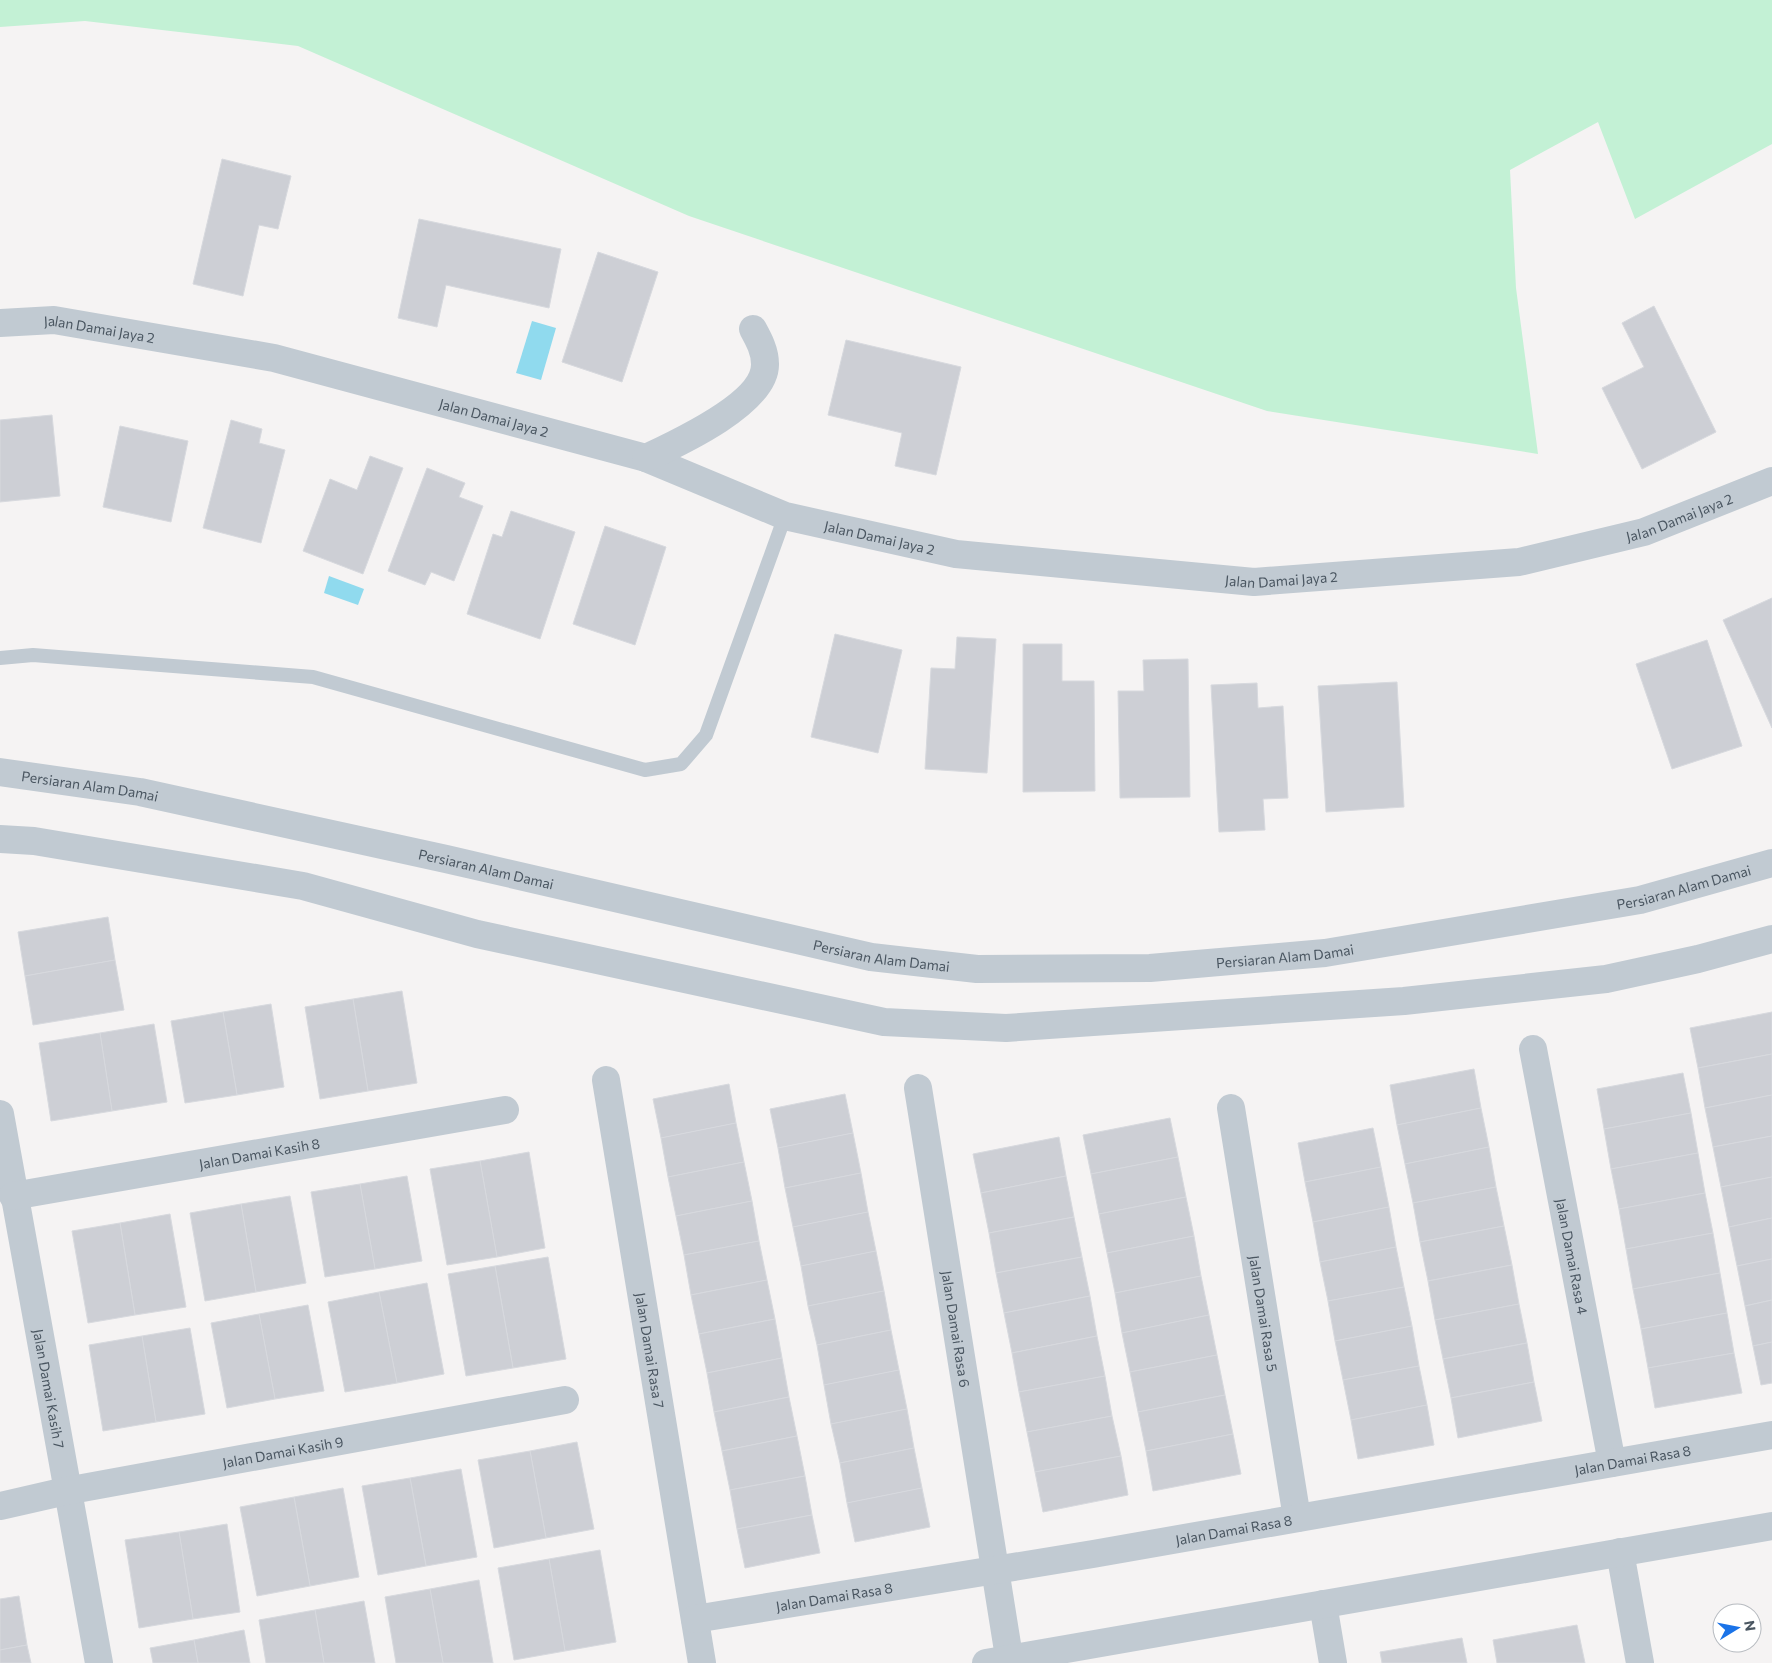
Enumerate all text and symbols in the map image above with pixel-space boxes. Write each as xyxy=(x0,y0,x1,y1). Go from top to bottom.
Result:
street label: Jalan Damai Jaya 2 xyxy=(43,311,156,346)
street label: Jalan Damai Jaya 2 xyxy=(437,394,551,440)
street label: Jalan Damai Jaya 2 xyxy=(1624,489,1735,545)
street label: Jalan Damai Jaya 2 xyxy=(823,516,937,558)
street label: Jalan Damai Jaya 2 xyxy=(1224,567,1338,591)
street label: Persiaran Alam Damai xyxy=(20,767,160,804)
street label: Persiaran Alam Damai xyxy=(417,845,556,892)
street label: Persiaran Alam Damai xyxy=(1615,861,1753,912)
street label: Persiaran Alam Damai xyxy=(812,935,951,974)
street label: Persiaran Alam Damai xyxy=(1215,940,1355,971)
street label: Jalan Damai Kasih 8 xyxy=(197,1134,321,1172)
street label: Jalan Damai Rasa 4 xyxy=(1553,1197,1592,1316)
street label: Jalan Damai Rasa 5 xyxy=(1246,1254,1282,1373)
street label: Jalan Damai Rasa 6 xyxy=(939,1269,974,1389)
street label: Jalan Damai Rasa 7 xyxy=(633,1291,668,1409)
street label: Jalan Damai Kasih 7 xyxy=(30,1327,69,1450)
street label: Jalan Damai Kasih 9 xyxy=(221,1432,344,1471)
street label: Jalan Damai Rasa 8 xyxy=(1573,1441,1692,1478)
street label: Jalan Damai Rasa 8 xyxy=(1174,1511,1293,1548)
street label: Jalan Damai Rasa 8 xyxy=(775,1578,894,1614)
north arrow xyxy=(1712,1603,1762,1653)
text: N xyxy=(1741,1619,1760,1632)

